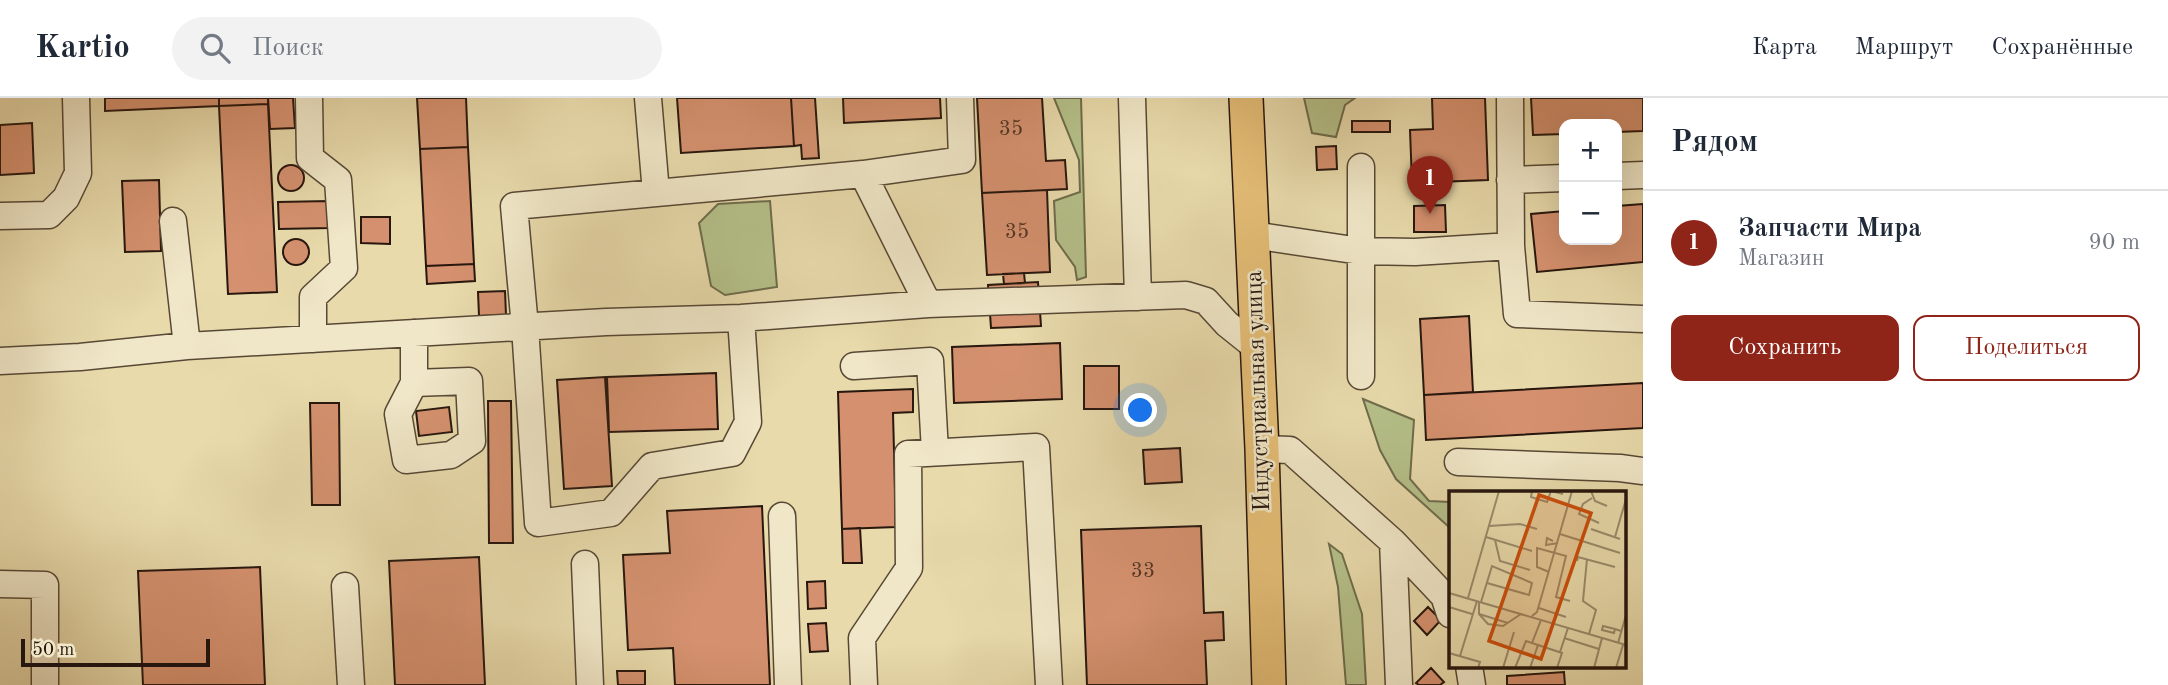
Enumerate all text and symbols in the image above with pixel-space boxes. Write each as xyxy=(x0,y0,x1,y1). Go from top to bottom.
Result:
search box xyxy=(172,17,662,80)
icon: search xyxy=(196,29,234,67)
text: Kartio xyxy=(35,32,130,65)
text: Поиск xyxy=(252,35,324,61)
text: Карта xyxy=(1752,36,1817,60)
text: Маршрут xyxy=(1855,36,1953,60)
text: Сохранённые xyxy=(1991,36,2133,60)
house number: 35 xyxy=(999,119,1023,140)
map controls xyxy=(1559,119,1622,245)
button: + xyxy=(1559,119,1622,182)
text: Рядом xyxy=(1671,128,1758,158)
pin: 1 xyxy=(1407,156,1453,214)
button: − xyxy=(1559,182,1622,245)
text: Запчасти Мира xyxy=(1738,216,1922,242)
house number: 35 xyxy=(1005,222,1029,243)
text: 1 xyxy=(1687,231,1701,254)
text: 90 m xyxy=(2089,231,2140,254)
text: Магазин xyxy=(1738,247,1824,270)
street label: Индустриальная улица xyxy=(1243,270,1275,512)
button: Сохранить xyxy=(1671,315,1899,381)
button: Поделиться xyxy=(1913,315,2140,381)
your location xyxy=(1123,393,1157,427)
inset map xyxy=(1449,491,1626,668)
house number: 33 xyxy=(1131,561,1155,582)
scale bar xyxy=(21,636,210,668)
text: 50 m xyxy=(32,641,74,660)

